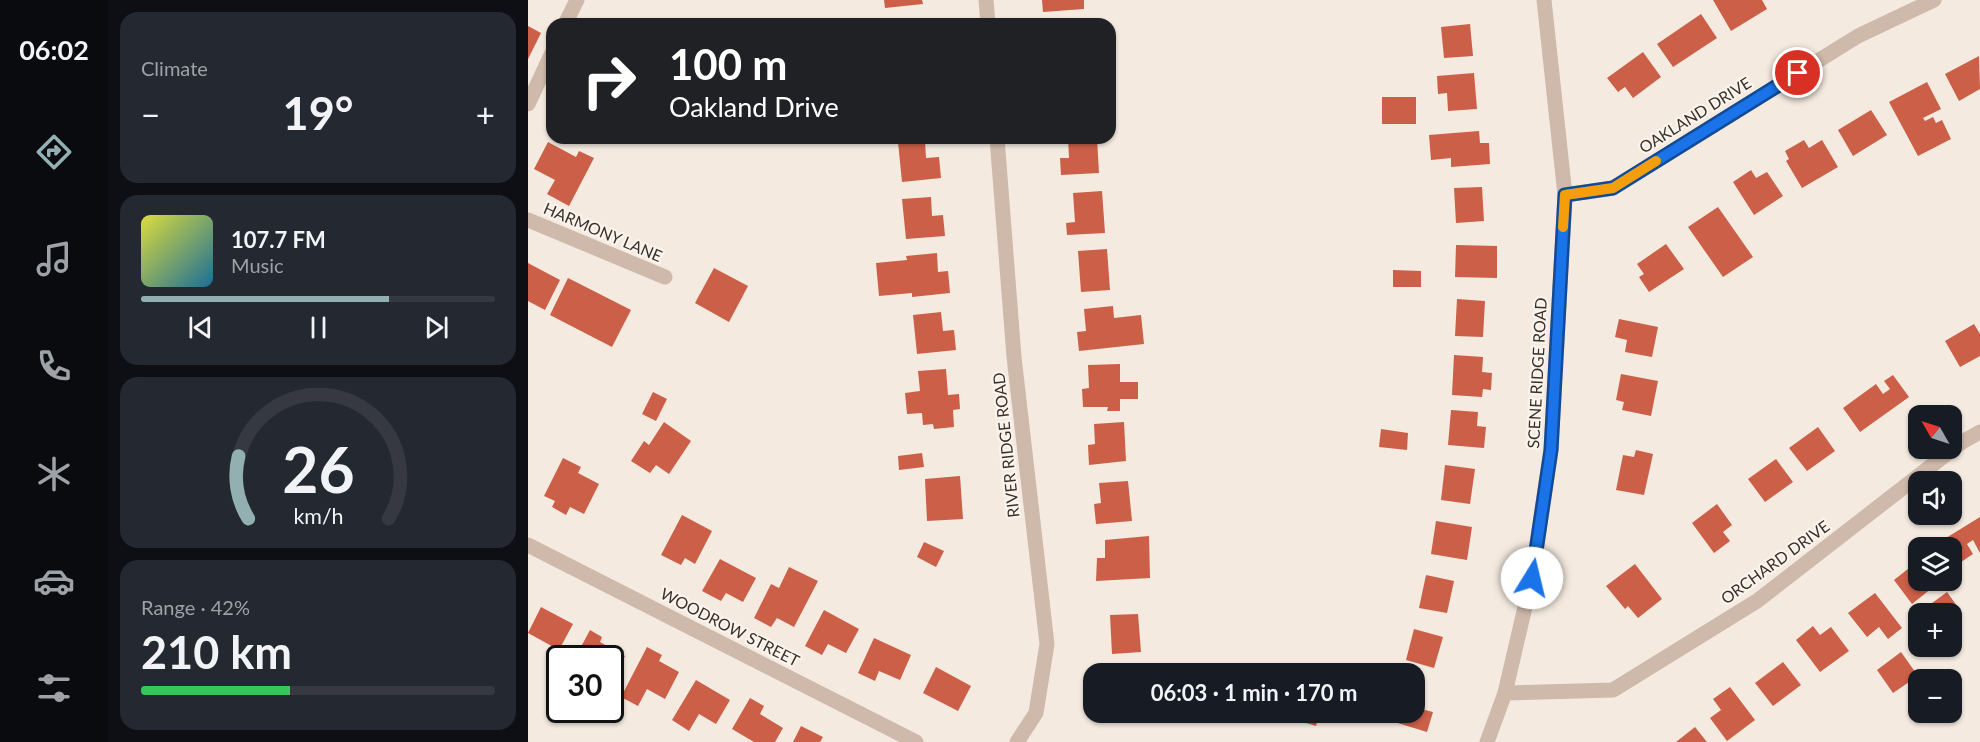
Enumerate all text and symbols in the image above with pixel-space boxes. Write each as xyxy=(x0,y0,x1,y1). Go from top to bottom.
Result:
text: 06:02 xyxy=(19,33,89,66)
text: 100 m xyxy=(669,39,787,89)
icon: right xyxy=(570,42,648,120)
pin xyxy=(1772,47,1823,98)
text: Climate xyxy=(141,56,208,80)
icon: arrive xyxy=(1781,56,1814,89)
street label: OAKLAND DRIVE xyxy=(1635,73,1754,157)
text: 19° xyxy=(283,86,353,140)
text: Oakland Drive xyxy=(669,90,839,123)
text: − xyxy=(141,94,160,134)
text: + xyxy=(476,94,495,134)
icon: directions xyxy=(33,131,75,173)
street label: HARMONY LANE xyxy=(541,198,665,265)
text: 107.7 FM xyxy=(231,226,326,253)
icon: music xyxy=(33,238,75,280)
text: Music xyxy=(231,253,284,277)
street label: SCENE RIDGE ROAD xyxy=(1523,297,1550,449)
icon: previous xyxy=(184,311,217,344)
icon: pause xyxy=(302,311,335,344)
icon: next xyxy=(420,311,453,344)
icon: phone xyxy=(33,345,75,387)
street label: RIVER RIDGE ROAD xyxy=(988,372,1023,519)
north arrow xyxy=(1908,405,1962,459)
map controls xyxy=(1908,405,1962,723)
text: 26 xyxy=(282,431,354,506)
icon: climate xyxy=(33,453,75,495)
button: sound xyxy=(1908,471,1962,525)
text: km/h xyxy=(293,504,343,530)
street label: ORCHARD DRIVE xyxy=(1717,516,1833,607)
button: layers xyxy=(1908,537,1962,591)
position arrow xyxy=(1500,546,1564,610)
icon: car xyxy=(33,560,75,602)
street label: WOODROW STREET xyxy=(658,583,803,670)
text: Range · 42% xyxy=(141,595,250,619)
button: + xyxy=(1908,603,1962,657)
text: 210 km xyxy=(141,625,292,679)
speed limit sign: 30 xyxy=(546,645,624,723)
icon: filters xyxy=(33,667,75,709)
button: − xyxy=(1908,669,1962,723)
text: 06:03 · 1 min · 170 m xyxy=(1151,679,1357,706)

